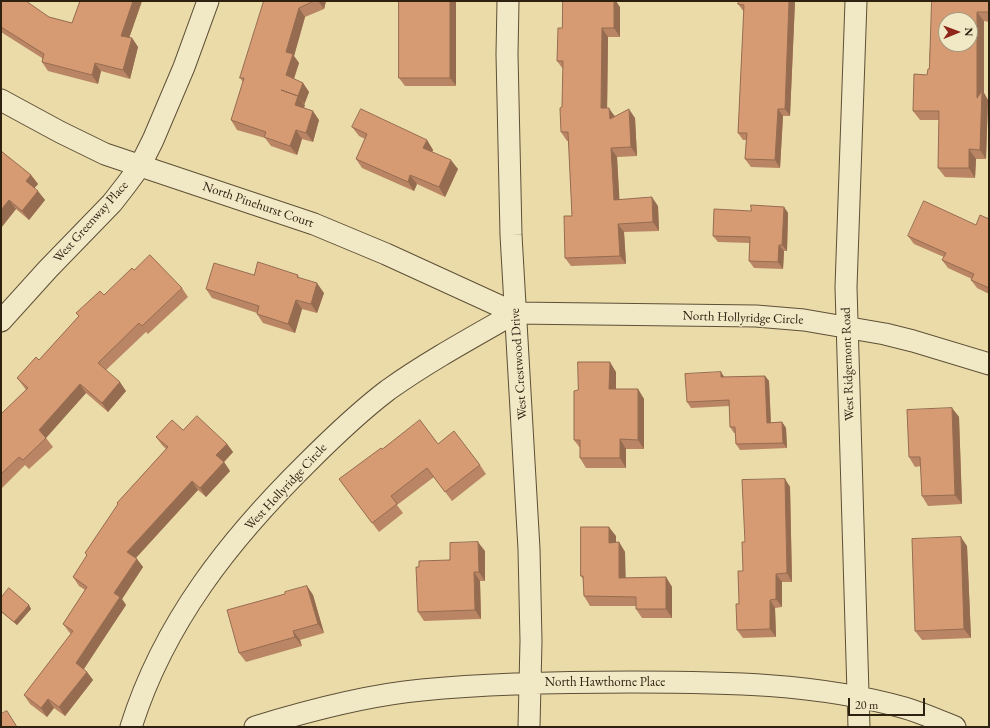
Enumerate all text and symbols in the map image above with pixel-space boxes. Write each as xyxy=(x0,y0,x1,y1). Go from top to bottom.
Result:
north arrow xyxy=(938,12,978,52)
text: N xyxy=(962,27,976,36)
street label: West Greenway Place xyxy=(50,178,132,266)
street label: North Pinehurst Court xyxy=(200,179,316,231)
street label: West Ridgemont Road xyxy=(838,307,858,421)
street label: West Crestwood Drive xyxy=(507,308,531,420)
street label: North Hollyridge Circle xyxy=(682,308,804,328)
street label: West Hollyridge Circle xyxy=(242,440,330,534)
street label: North Hawthorne Place xyxy=(545,674,665,690)
scale bar xyxy=(850,690,927,716)
text: 20 m xyxy=(855,697,878,713)

